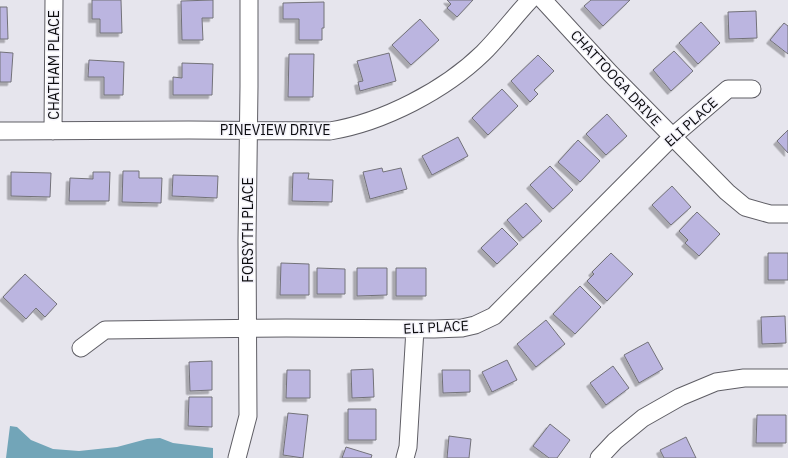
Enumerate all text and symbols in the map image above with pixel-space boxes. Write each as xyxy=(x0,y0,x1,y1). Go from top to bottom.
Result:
street label: CHATHAM PLACE xyxy=(45,10,63,120)
street label: CHATTOOGA DRIVE xyxy=(567,26,665,130)
street label: ELI PLACE xyxy=(661,93,721,151)
street label: PINEVIEW DRIVE xyxy=(220,121,330,139)
street label: FORSYTH PLACE xyxy=(239,177,257,283)
street label: ELI PLACE xyxy=(403,316,469,338)

